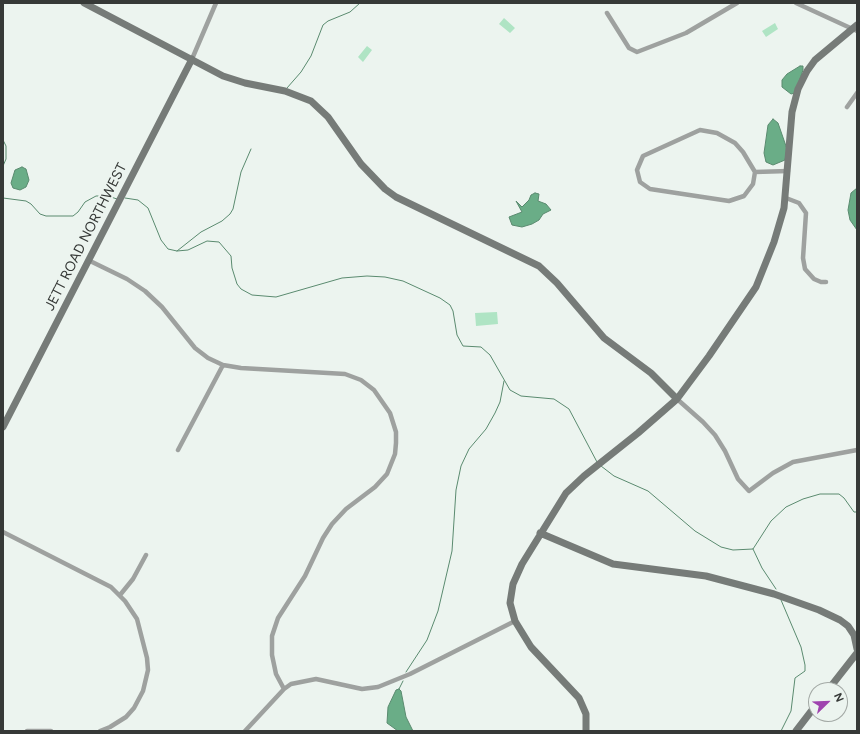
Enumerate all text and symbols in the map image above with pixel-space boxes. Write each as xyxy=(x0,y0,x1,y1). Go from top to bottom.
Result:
street label: JETT ROAD NORTHWEST xyxy=(41,160,131,314)
north arrow xyxy=(808,682,848,722)
text: N xyxy=(831,691,846,704)

